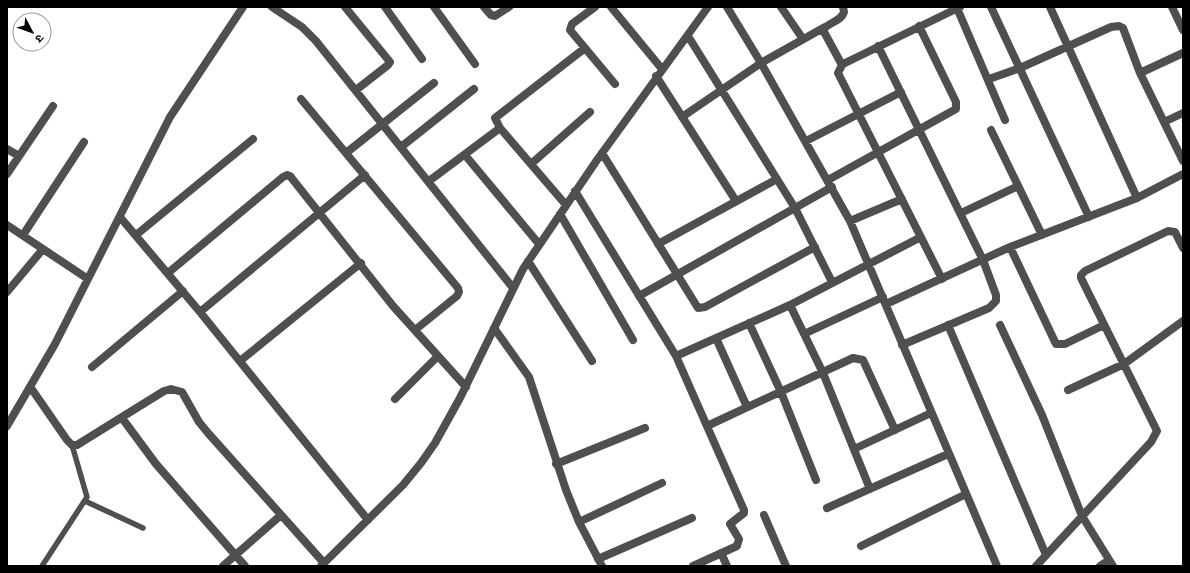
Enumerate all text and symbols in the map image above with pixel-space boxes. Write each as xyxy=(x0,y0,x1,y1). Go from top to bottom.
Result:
north arrow xyxy=(12,12,52,52)
text: उ xyxy=(32,32,46,45)

